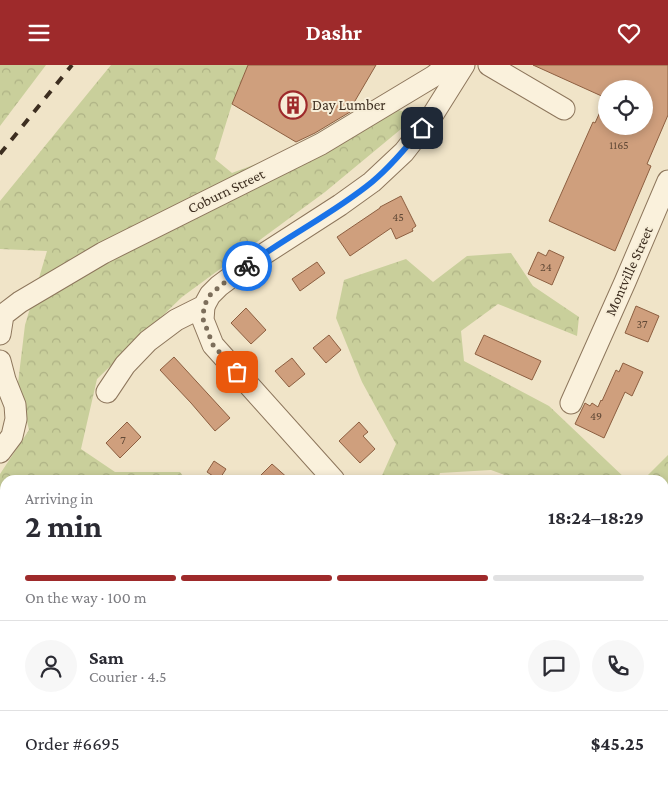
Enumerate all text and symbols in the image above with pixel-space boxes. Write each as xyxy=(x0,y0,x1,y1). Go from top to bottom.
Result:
icon: menu xyxy=(25,19,53,47)
icon: heart xyxy=(615,19,643,47)
text: Dashr xyxy=(306,20,362,45)
map controls xyxy=(598,80,653,135)
button: locate xyxy=(598,80,653,135)
building icon: Day Lumber xyxy=(278,90,308,120)
place label: Day Lumber xyxy=(312,97,386,114)
pin xyxy=(401,107,443,149)
icon: home xyxy=(408,114,436,142)
house number: 1165 xyxy=(609,138,629,152)
street label: Coburn Street xyxy=(185,165,268,216)
house number: 45 xyxy=(392,210,404,224)
street label: Montville Street xyxy=(602,223,656,318)
courier xyxy=(222,241,272,291)
icon: bike xyxy=(233,252,261,280)
house number: 24 xyxy=(540,260,552,274)
house number: 37 xyxy=(636,317,648,331)
pin xyxy=(216,351,258,393)
icon: bag xyxy=(223,358,251,386)
house number: 49 xyxy=(590,409,602,423)
house number: 7 xyxy=(120,433,126,447)
text: Arriving in xyxy=(25,490,93,507)
text: 18:24–18:29 xyxy=(548,507,644,528)
text: 2 min xyxy=(25,508,102,544)
text: On the way · 100 m xyxy=(25,589,147,606)
button: person xyxy=(25,640,77,692)
button: chat xyxy=(528,640,580,692)
button: phone xyxy=(592,640,644,692)
text: Sam xyxy=(89,647,124,668)
text: Courier · 4.5 xyxy=(89,668,167,685)
text: Order #6695 xyxy=(25,733,120,754)
text: $45.25 xyxy=(591,733,644,754)

